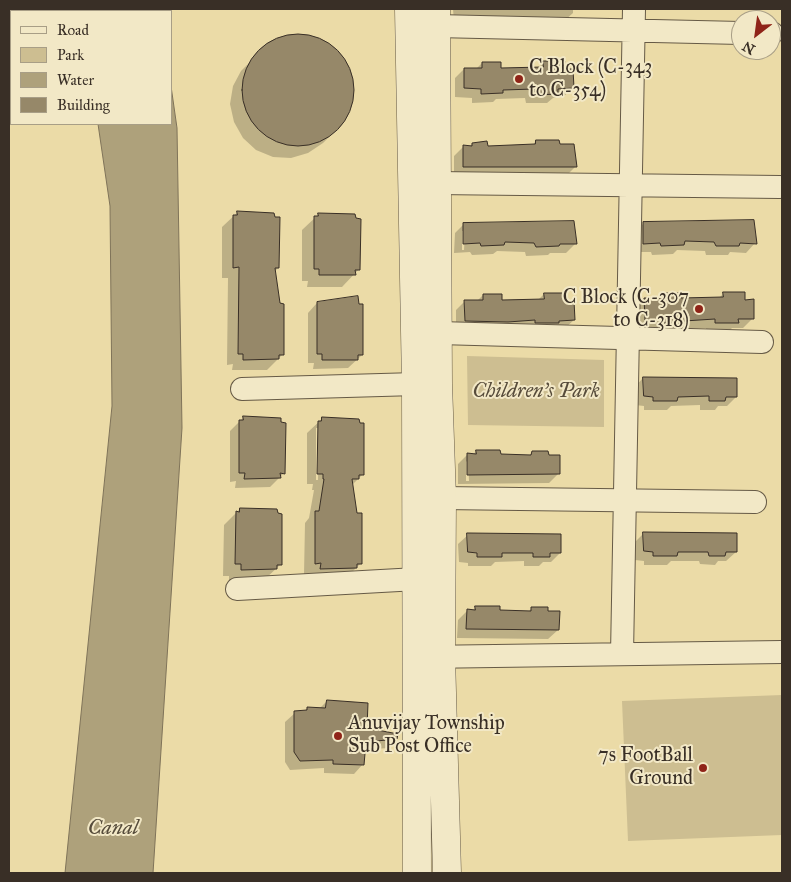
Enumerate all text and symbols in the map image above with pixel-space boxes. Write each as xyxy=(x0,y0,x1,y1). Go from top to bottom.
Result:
legend xyxy=(10,10,172,125)
north arrow xyxy=(731,10,781,60)
text: Road xyxy=(57,21,89,39)
text: N xyxy=(739,37,758,58)
text: Park xyxy=(57,46,84,64)
place label: C Block (C-343 to C-354) xyxy=(529,56,652,103)
text: Water xyxy=(57,71,94,89)
marker: C Block (C-343 to C-354) xyxy=(513,73,525,85)
text: Building xyxy=(57,96,110,114)
place label: C Block (C-307 to C-318) xyxy=(563,286,689,333)
marker: C Block (C-307 to C-318) xyxy=(693,303,705,315)
park label: Children's Park xyxy=(472,380,600,404)
place label: Anuvijay Township Sub Post Office xyxy=(348,712,505,759)
marker: Anuvijay Township Sub Post Office xyxy=(332,730,344,742)
place label: 7s FootBall Ground xyxy=(598,744,693,791)
marker: 7s FootBall Ground xyxy=(697,762,709,774)
water label: Canal xyxy=(88,816,138,842)

